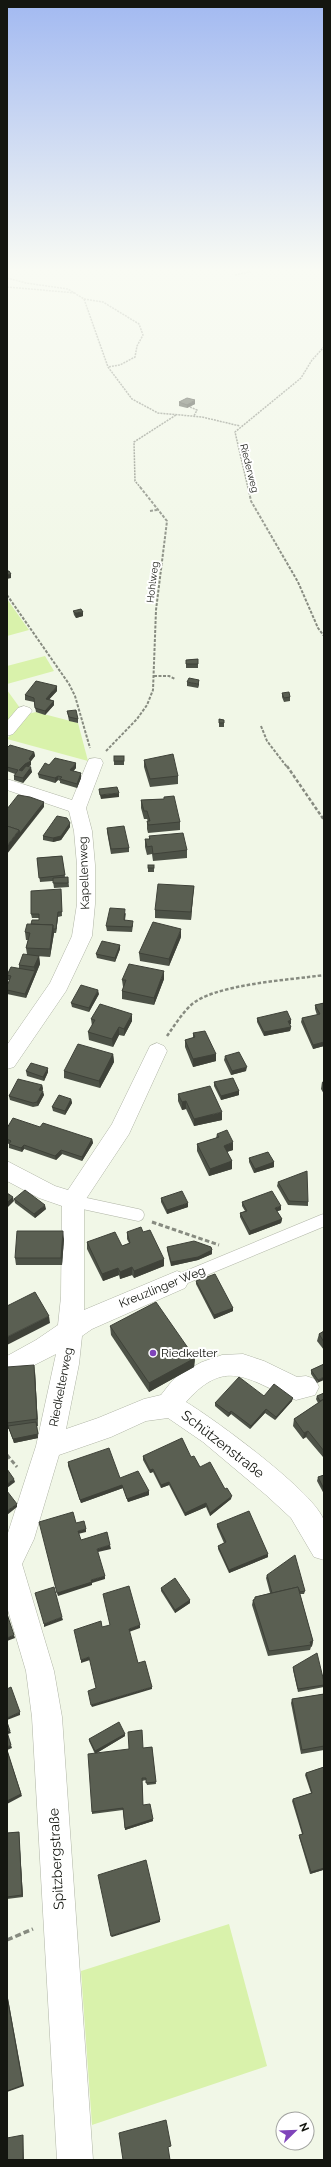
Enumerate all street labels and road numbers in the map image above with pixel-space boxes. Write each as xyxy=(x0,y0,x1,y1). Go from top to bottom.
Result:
street label: Riederweg xyxy=(238,442,261,494)
street label: Hohlweg xyxy=(144,561,160,603)
street label: Kapellenweg xyxy=(76,836,92,910)
street label: Kreuzlinger Weg xyxy=(117,1263,207,1311)
street label: Riedkelterweg xyxy=(46,1346,76,1428)
street label: Schützenstraße xyxy=(179,1407,267,1481)
street label: Spitzbergstraße xyxy=(45,1808,67,1910)

